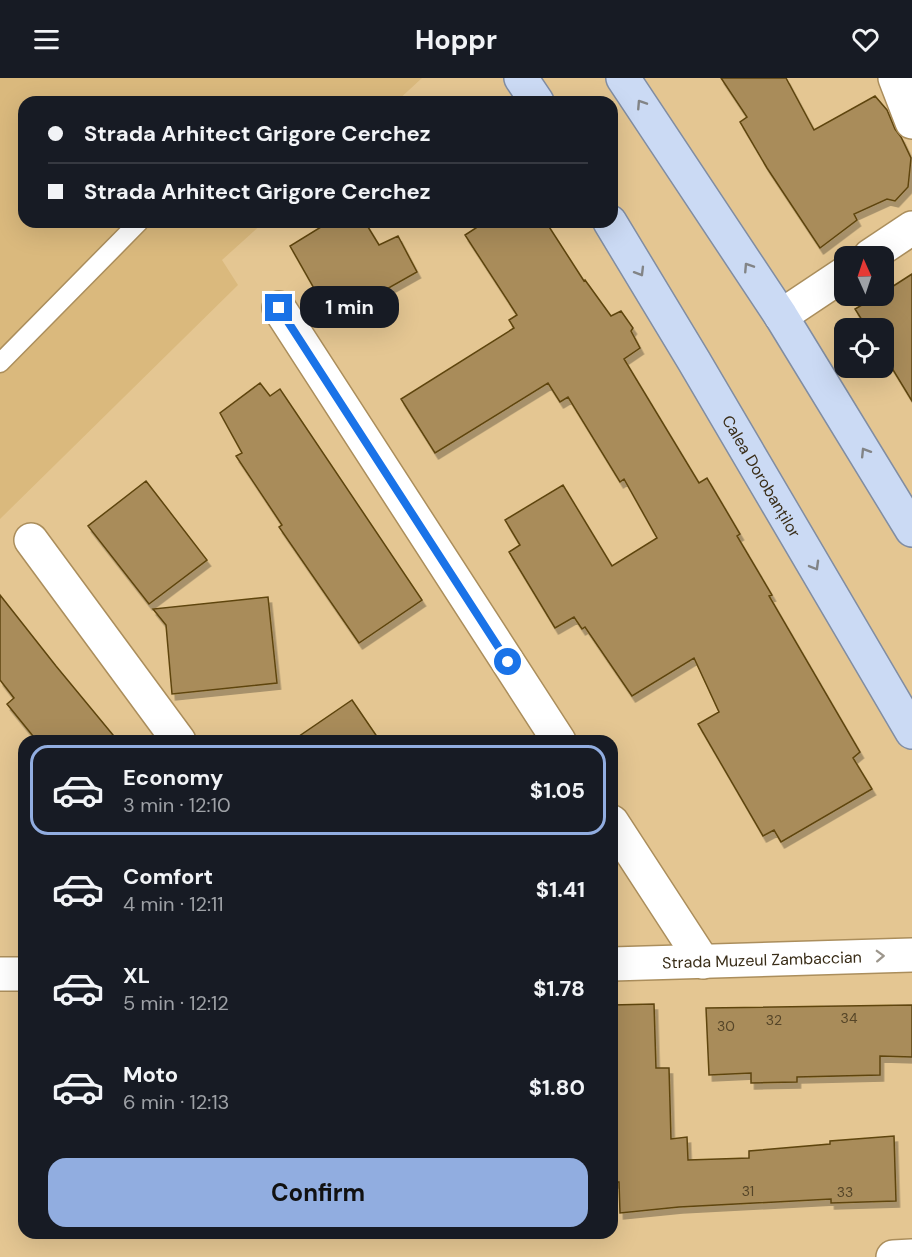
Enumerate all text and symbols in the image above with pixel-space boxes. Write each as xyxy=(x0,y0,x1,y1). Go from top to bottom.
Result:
text: Hoppr xyxy=(415,22,497,57)
icon: menu xyxy=(30,23,63,56)
icon: heart xyxy=(849,23,882,56)
one-way arrow xyxy=(637,100,648,111)
text: Strada Arhitect Grigore Cerchez xyxy=(84,119,431,148)
text: Strada Arhitect Grigore Cerchez xyxy=(84,177,431,206)
north arrow xyxy=(834,246,894,306)
map controls xyxy=(834,246,894,378)
one-way arrow xyxy=(744,263,756,273)
one-way arrow xyxy=(633,266,645,276)
callout: 1 min xyxy=(300,287,399,329)
route end xyxy=(265,294,292,321)
text: 1 min xyxy=(325,294,374,320)
button: locate xyxy=(834,318,894,378)
street label: Calea Dorobanților xyxy=(718,411,806,541)
one-way arrow xyxy=(860,448,872,458)
one-way arrow xyxy=(807,560,819,570)
route start xyxy=(494,648,521,675)
icon: car xyxy=(51,763,105,817)
text: Economy xyxy=(123,763,223,792)
text: $1.05 xyxy=(530,776,585,805)
text: 3 min · 12:10 xyxy=(123,792,231,818)
icon: car xyxy=(51,862,105,916)
text: Comfort xyxy=(123,862,213,891)
text: $1.41 xyxy=(536,875,585,904)
text: 4 min · 12:11 xyxy=(123,891,223,917)
street label: Strada Muzeul Zambaccian xyxy=(662,946,862,973)
one-way arrow xyxy=(876,950,885,962)
icon: car xyxy=(51,961,105,1015)
text: XL xyxy=(123,961,150,990)
text: $1.78 xyxy=(533,974,585,1003)
text: 5 min · 12:12 xyxy=(123,990,229,1016)
house number: 34 xyxy=(841,1009,858,1027)
house number: 32 xyxy=(766,1011,782,1029)
house number: 30 xyxy=(717,1017,735,1035)
icon: car xyxy=(51,1060,105,1114)
text: Moto xyxy=(123,1060,178,1089)
text: $1.80 xyxy=(529,1073,585,1102)
text: 6 min · 12:13 xyxy=(123,1089,229,1115)
button: Confirm xyxy=(48,1158,588,1227)
house number: 31 xyxy=(742,1182,754,1200)
house number: 33 xyxy=(837,1183,853,1201)

